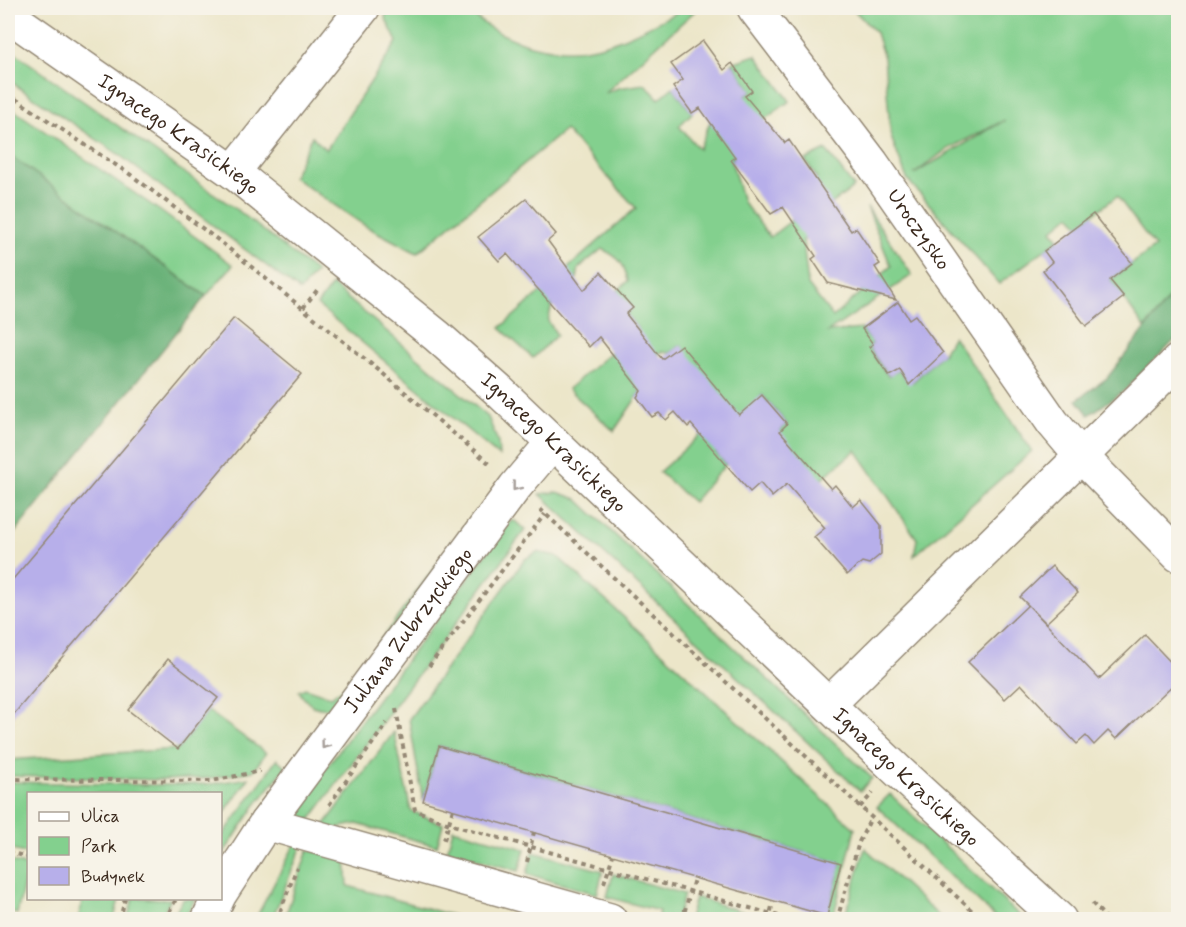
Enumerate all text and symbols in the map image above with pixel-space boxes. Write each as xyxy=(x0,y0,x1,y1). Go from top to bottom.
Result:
street label: Ignacego Krasickiego xyxy=(92,68,265,202)
street label: Uroczysko xyxy=(880,183,957,276)
street label: Ignacego Krasickiego xyxy=(474,366,633,519)
one-way arrow xyxy=(512,480,523,491)
street label: Juliana Zubrzyckiego xyxy=(338,542,479,719)
street label: Ignacego Krasickiego xyxy=(826,701,986,853)
one-way arrow xyxy=(321,738,332,749)
legend xyxy=(27,792,222,900)
text: Ulica xyxy=(81,805,120,829)
text: Park xyxy=(81,835,117,859)
text: Budynek xyxy=(81,865,145,889)

